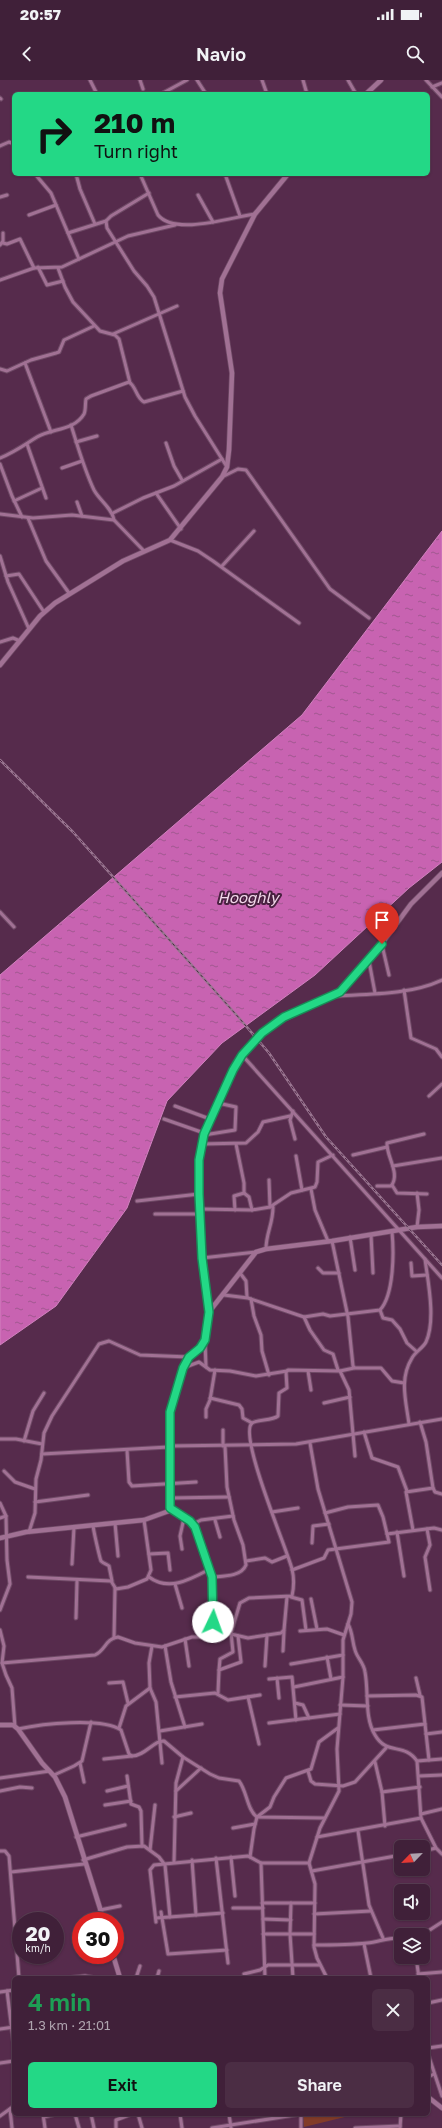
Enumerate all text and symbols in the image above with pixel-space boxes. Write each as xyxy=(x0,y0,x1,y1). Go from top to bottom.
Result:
text: 20:57 xyxy=(20,5,61,23)
icon: back xyxy=(16,43,38,65)
text: Navio xyxy=(196,43,246,65)
icon: search xyxy=(404,43,426,65)
text: 210 m xyxy=(94,106,175,139)
icon: right xyxy=(28,108,80,160)
text: Turn right xyxy=(94,140,178,162)
water label: Hooghly xyxy=(218,888,281,907)
pin xyxy=(365,903,399,944)
icon: arrive xyxy=(371,909,393,931)
position arrow xyxy=(192,1601,234,1643)
north arrow xyxy=(394,1840,430,1876)
map controls xyxy=(394,1840,430,1964)
button: sound xyxy=(394,1884,430,1920)
speed limit sign: 30 xyxy=(72,1912,124,1964)
text: 20 xyxy=(25,1921,51,1945)
button: layers xyxy=(394,1928,430,1964)
text: km/h xyxy=(25,1942,51,1954)
text: 4 min xyxy=(28,1987,91,2016)
button: close xyxy=(372,1989,414,2031)
text: 1.3 km · 21:01 xyxy=(28,2017,110,2033)
button: Exit xyxy=(28,2062,217,2108)
button: Share xyxy=(225,2062,414,2108)

